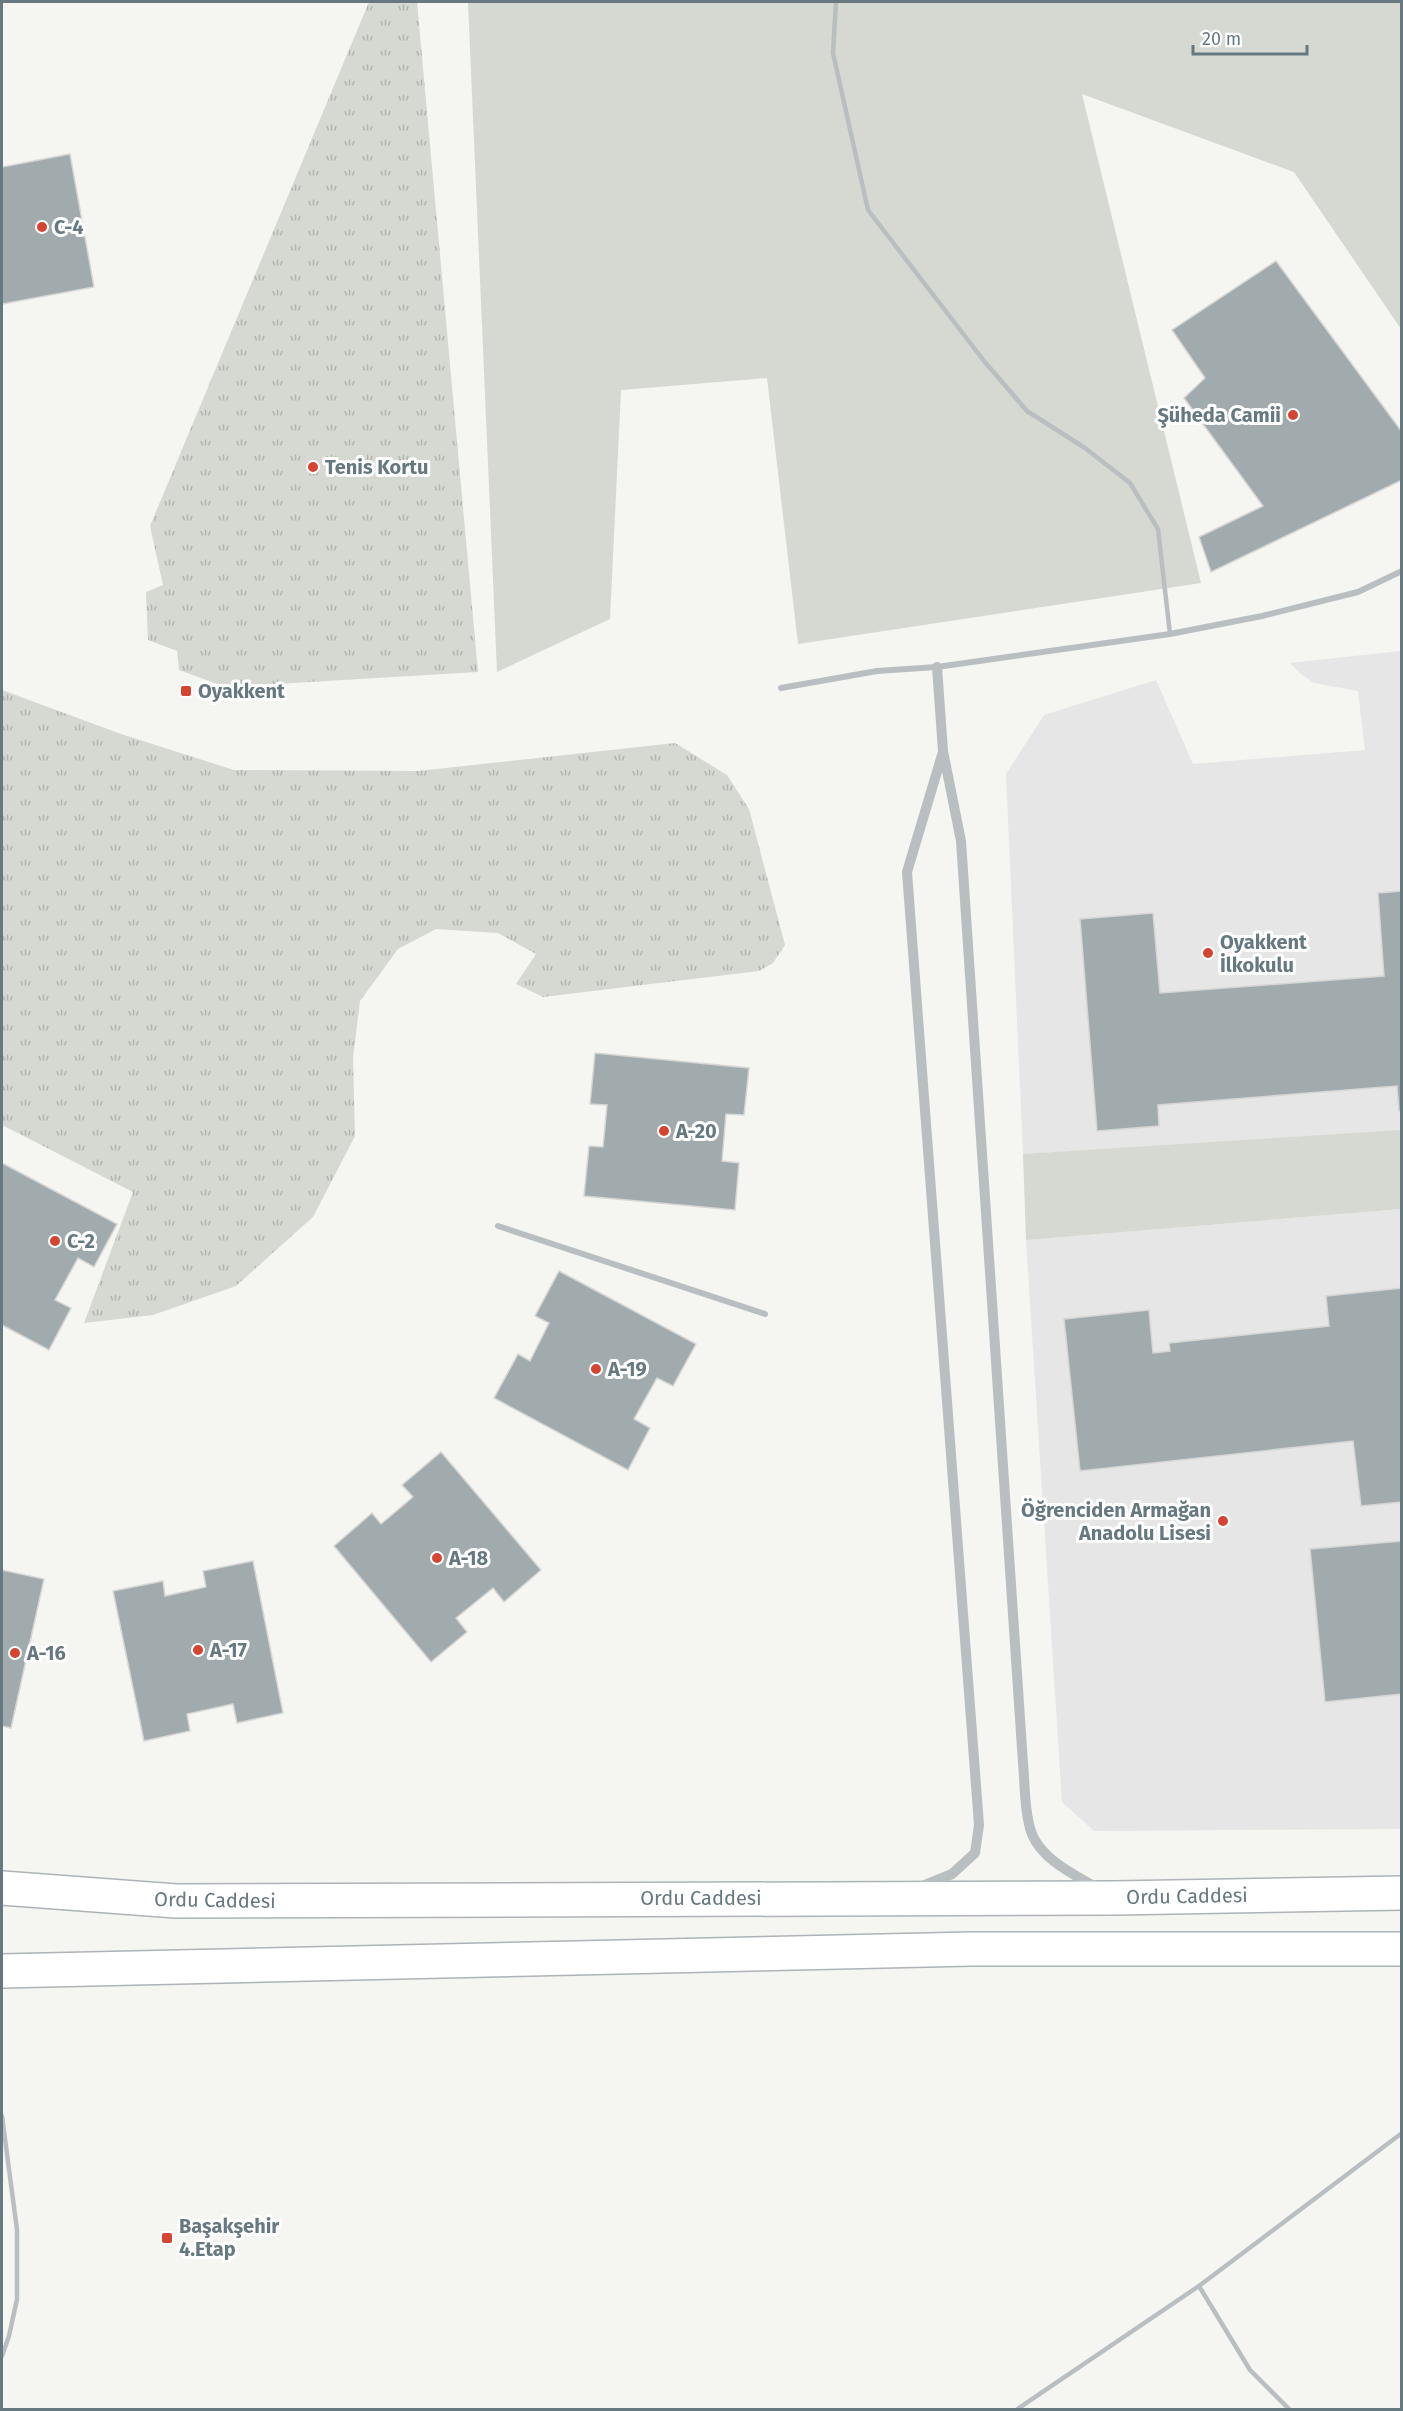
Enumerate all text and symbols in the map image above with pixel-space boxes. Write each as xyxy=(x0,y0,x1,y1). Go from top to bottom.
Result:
scale bar xyxy=(1193,18,1307,56)
text: 20 m xyxy=(1202,28,1241,50)
place label: C-4 xyxy=(54,215,84,239)
marker: C-4 xyxy=(35,220,49,234)
place label: Şüheda Camii xyxy=(1157,403,1281,428)
marker: Şüheda Camii xyxy=(1286,408,1300,422)
place label: Tenis Kortu xyxy=(325,455,428,479)
marker: Tenis Kortu xyxy=(306,460,320,474)
place label: Oyakkent xyxy=(198,679,285,703)
marker: Oyakkent xyxy=(179,684,193,698)
place label: Oyakkent İlkokulu xyxy=(1220,930,1307,977)
marker: Oyakkent İlkokulu xyxy=(1201,946,1215,960)
place label: A-20 xyxy=(675,1119,717,1143)
marker: A-20 xyxy=(657,1124,671,1138)
place label: C-2 xyxy=(67,1229,95,1253)
marker: C-2 xyxy=(48,1234,62,1248)
place label: A-19 xyxy=(607,1357,647,1381)
marker: A-19 xyxy=(589,1362,603,1376)
place label: Öğrenciden Armağan Anadolu Lisesi xyxy=(1021,1498,1211,1545)
marker: Öğrenciden Armağan Anadolu Lisesi xyxy=(1216,1514,1230,1528)
place label: A-18 xyxy=(448,1546,489,1570)
marker: A-18 xyxy=(430,1551,444,1565)
place label: A-17 xyxy=(209,1638,247,1662)
place label: A-16 xyxy=(26,1641,66,1665)
marker: A-17 xyxy=(191,1643,205,1657)
marker: A-16 xyxy=(8,1646,22,1660)
street label: Ordu Caddesi xyxy=(1126,1883,1248,1909)
street label: Ordu Caddesi xyxy=(640,1886,762,1910)
street label: Ordu Caddesi xyxy=(154,1887,276,1913)
place label: Başakşehir 4.Etap xyxy=(179,2214,280,2261)
marker: Başakşehir 4.Etap xyxy=(160,2231,174,2245)

